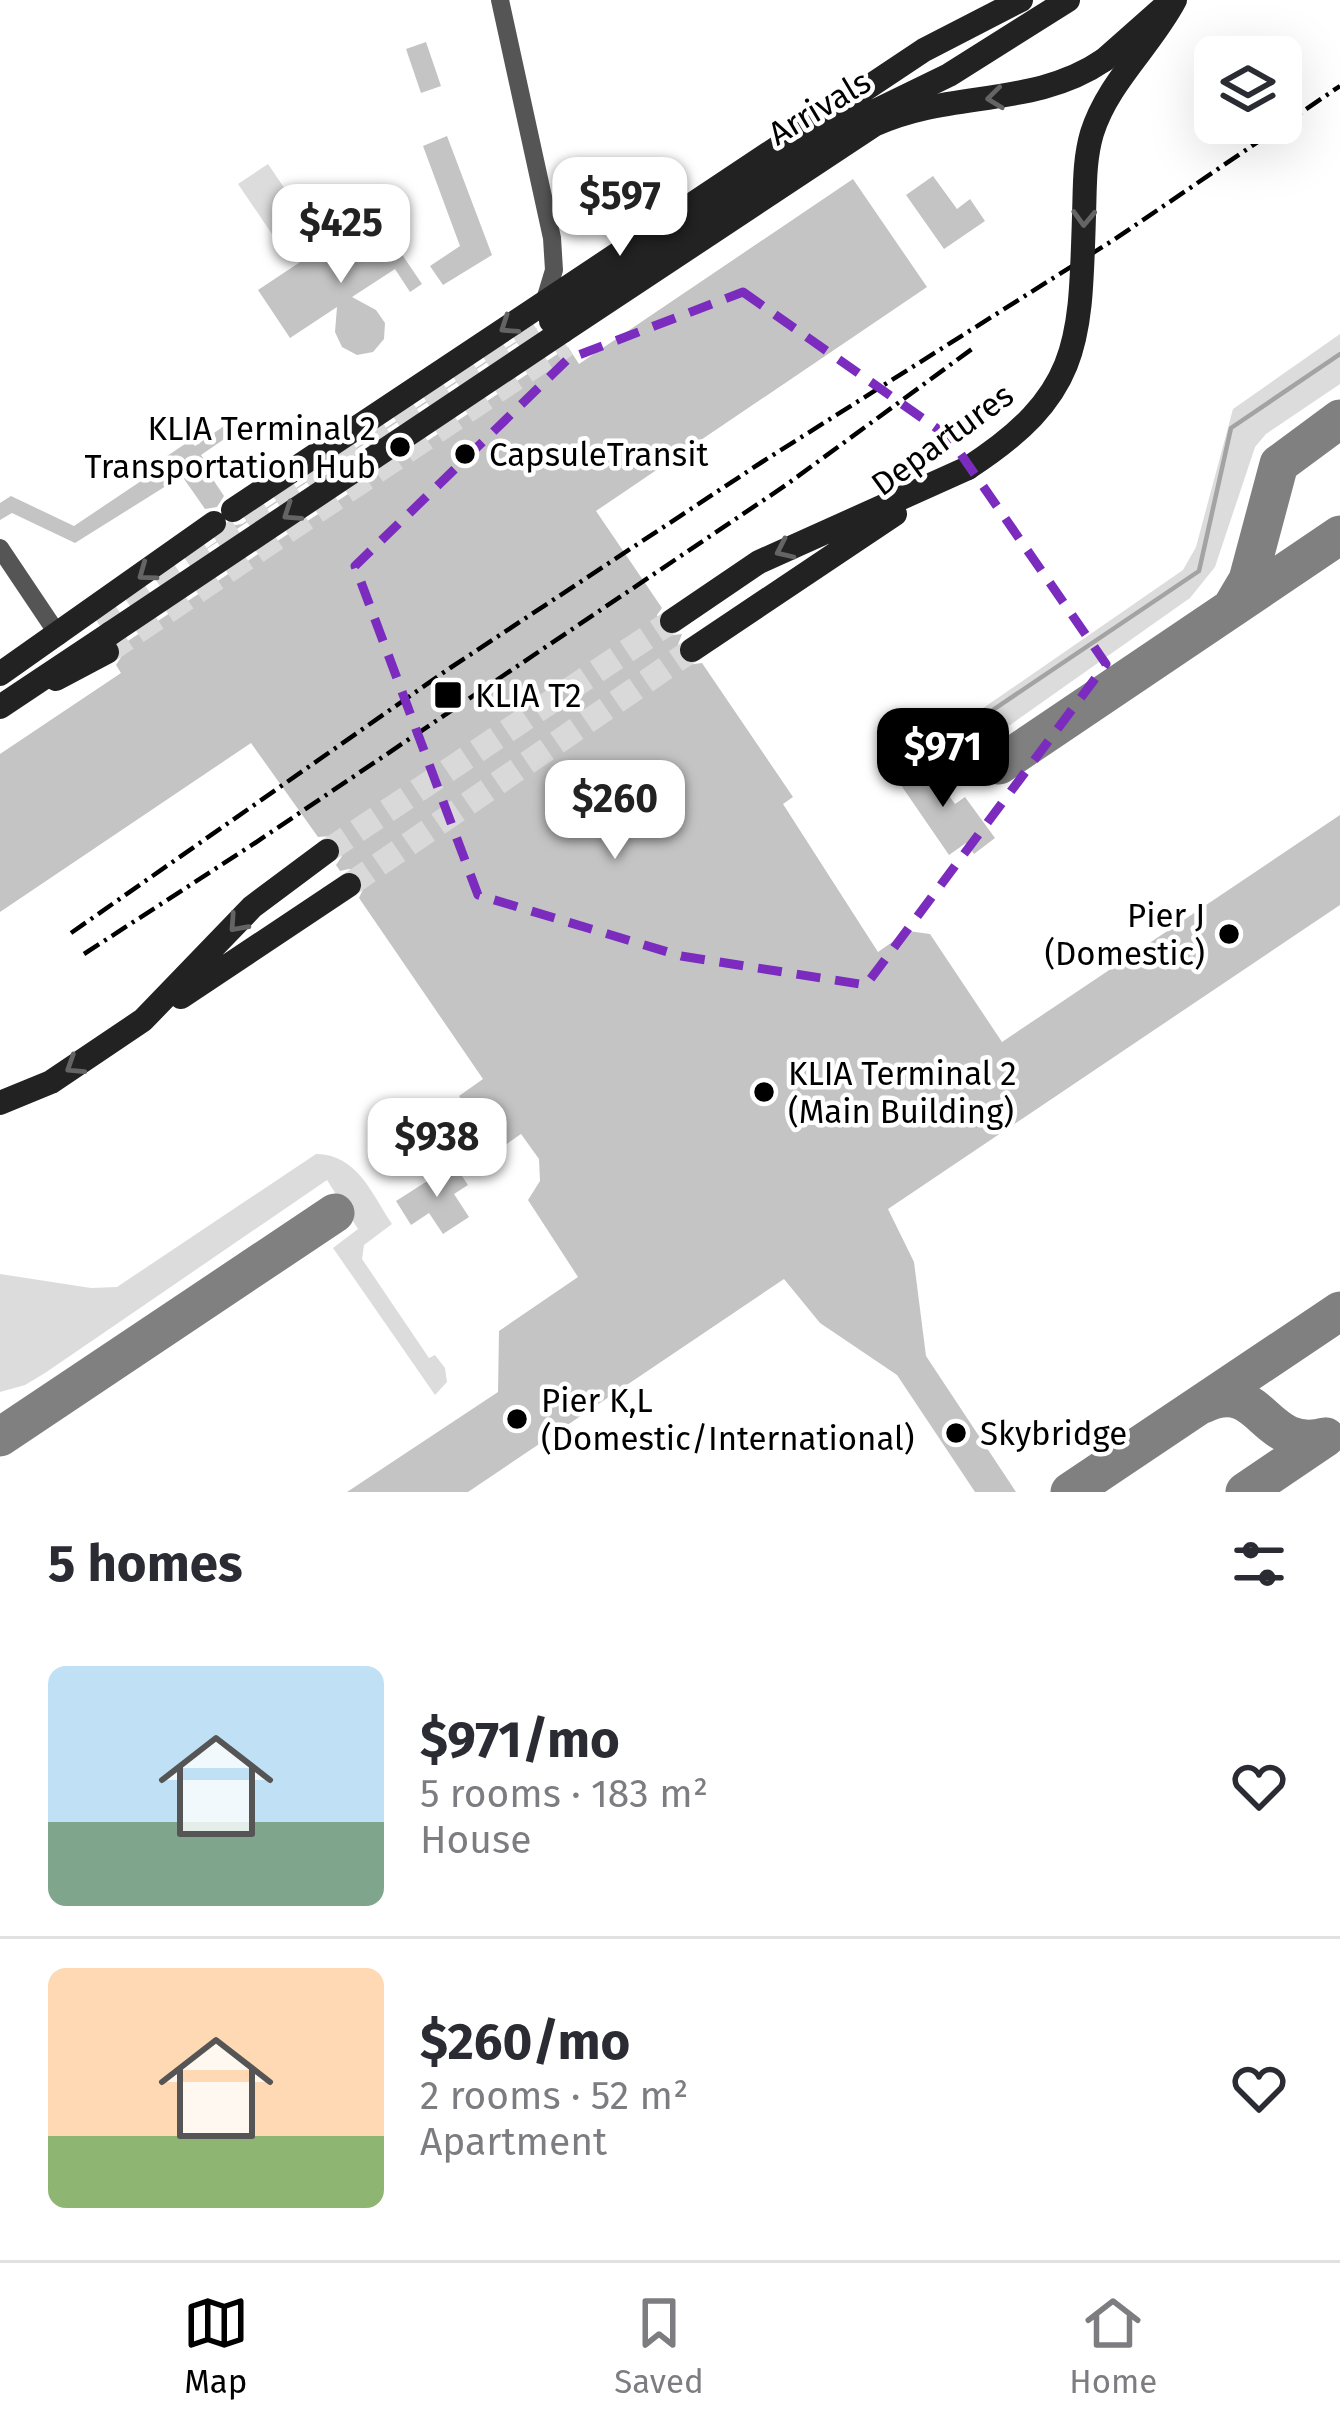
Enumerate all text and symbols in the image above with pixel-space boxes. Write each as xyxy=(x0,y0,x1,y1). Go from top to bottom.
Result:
map controls xyxy=(1194,36,1302,144)
button: layers xyxy=(1194,36,1302,144)
street label: Arrivals xyxy=(761,62,878,154)
one-way arrow xyxy=(985,85,1004,110)
pin: $597 xyxy=(549,157,691,259)
text: $597 xyxy=(579,173,661,219)
pin: $425 xyxy=(270,184,412,286)
text: $425 xyxy=(299,200,383,246)
one-way arrow xyxy=(1071,209,1097,228)
one-way arrow xyxy=(500,312,522,334)
street label: Departures xyxy=(864,375,1021,505)
place label: KLIA Terminal 2 Transportation Hub xyxy=(85,409,376,487)
marker: KLIA Terminal 2 Transportation Hub xyxy=(387,434,413,460)
place label: CapsuleTransit xyxy=(489,435,708,475)
marker: CapsuleTransit xyxy=(452,441,478,467)
one-way arrow xyxy=(283,498,305,520)
one-way arrow xyxy=(775,536,796,559)
one-way arrow xyxy=(137,559,159,581)
place label: KLIA T2 xyxy=(475,676,582,716)
marker: KLIA T2 xyxy=(432,679,464,711)
pin: $971 xyxy=(872,708,1014,810)
text: $971 xyxy=(904,724,982,770)
pin: $260 xyxy=(544,760,686,862)
text: $260 xyxy=(572,776,658,822)
place label: Pier J (Domestic) xyxy=(1044,896,1205,974)
one-way arrow xyxy=(229,910,251,932)
marker: Pier J (Domestic) xyxy=(1216,921,1242,947)
one-way arrow xyxy=(65,1052,87,1074)
place label: KLIA Terminal 2 (Main Building) xyxy=(788,1054,1017,1132)
marker: KLIA Terminal 2 (Main Building) xyxy=(751,1079,777,1105)
pin: $938 xyxy=(366,1098,508,1200)
text: $938 xyxy=(395,1114,479,1160)
place label: Pier K,L (Domestic/International) xyxy=(541,1381,914,1459)
marker: Pier K,L (Domestic/International) xyxy=(504,1406,530,1432)
place label: Skybridge xyxy=(980,1414,1127,1454)
marker: Skybridge xyxy=(943,1420,969,1446)
icon: filters xyxy=(1226,1531,1292,1597)
text: 5 homes xyxy=(48,1533,243,1595)
text: $971/mo xyxy=(420,1709,620,1771)
icon: home xyxy=(144,1714,288,1858)
icon: heart xyxy=(1226,1753,1292,1819)
text: 5 rooms · 183 m² xyxy=(420,1771,708,1817)
text: House xyxy=(420,1817,531,1863)
text: $260/mo xyxy=(420,2011,630,2073)
icon: home xyxy=(144,2016,288,2160)
icon: heart xyxy=(1226,2055,1292,2121)
text: 2 rooms · 52 m² xyxy=(420,2073,688,2119)
text: Apartment xyxy=(420,2119,607,2165)
tab: Map xyxy=(183,2290,249,2402)
tab: Saved xyxy=(614,2290,704,2402)
tab: Home xyxy=(1069,2290,1157,2402)

